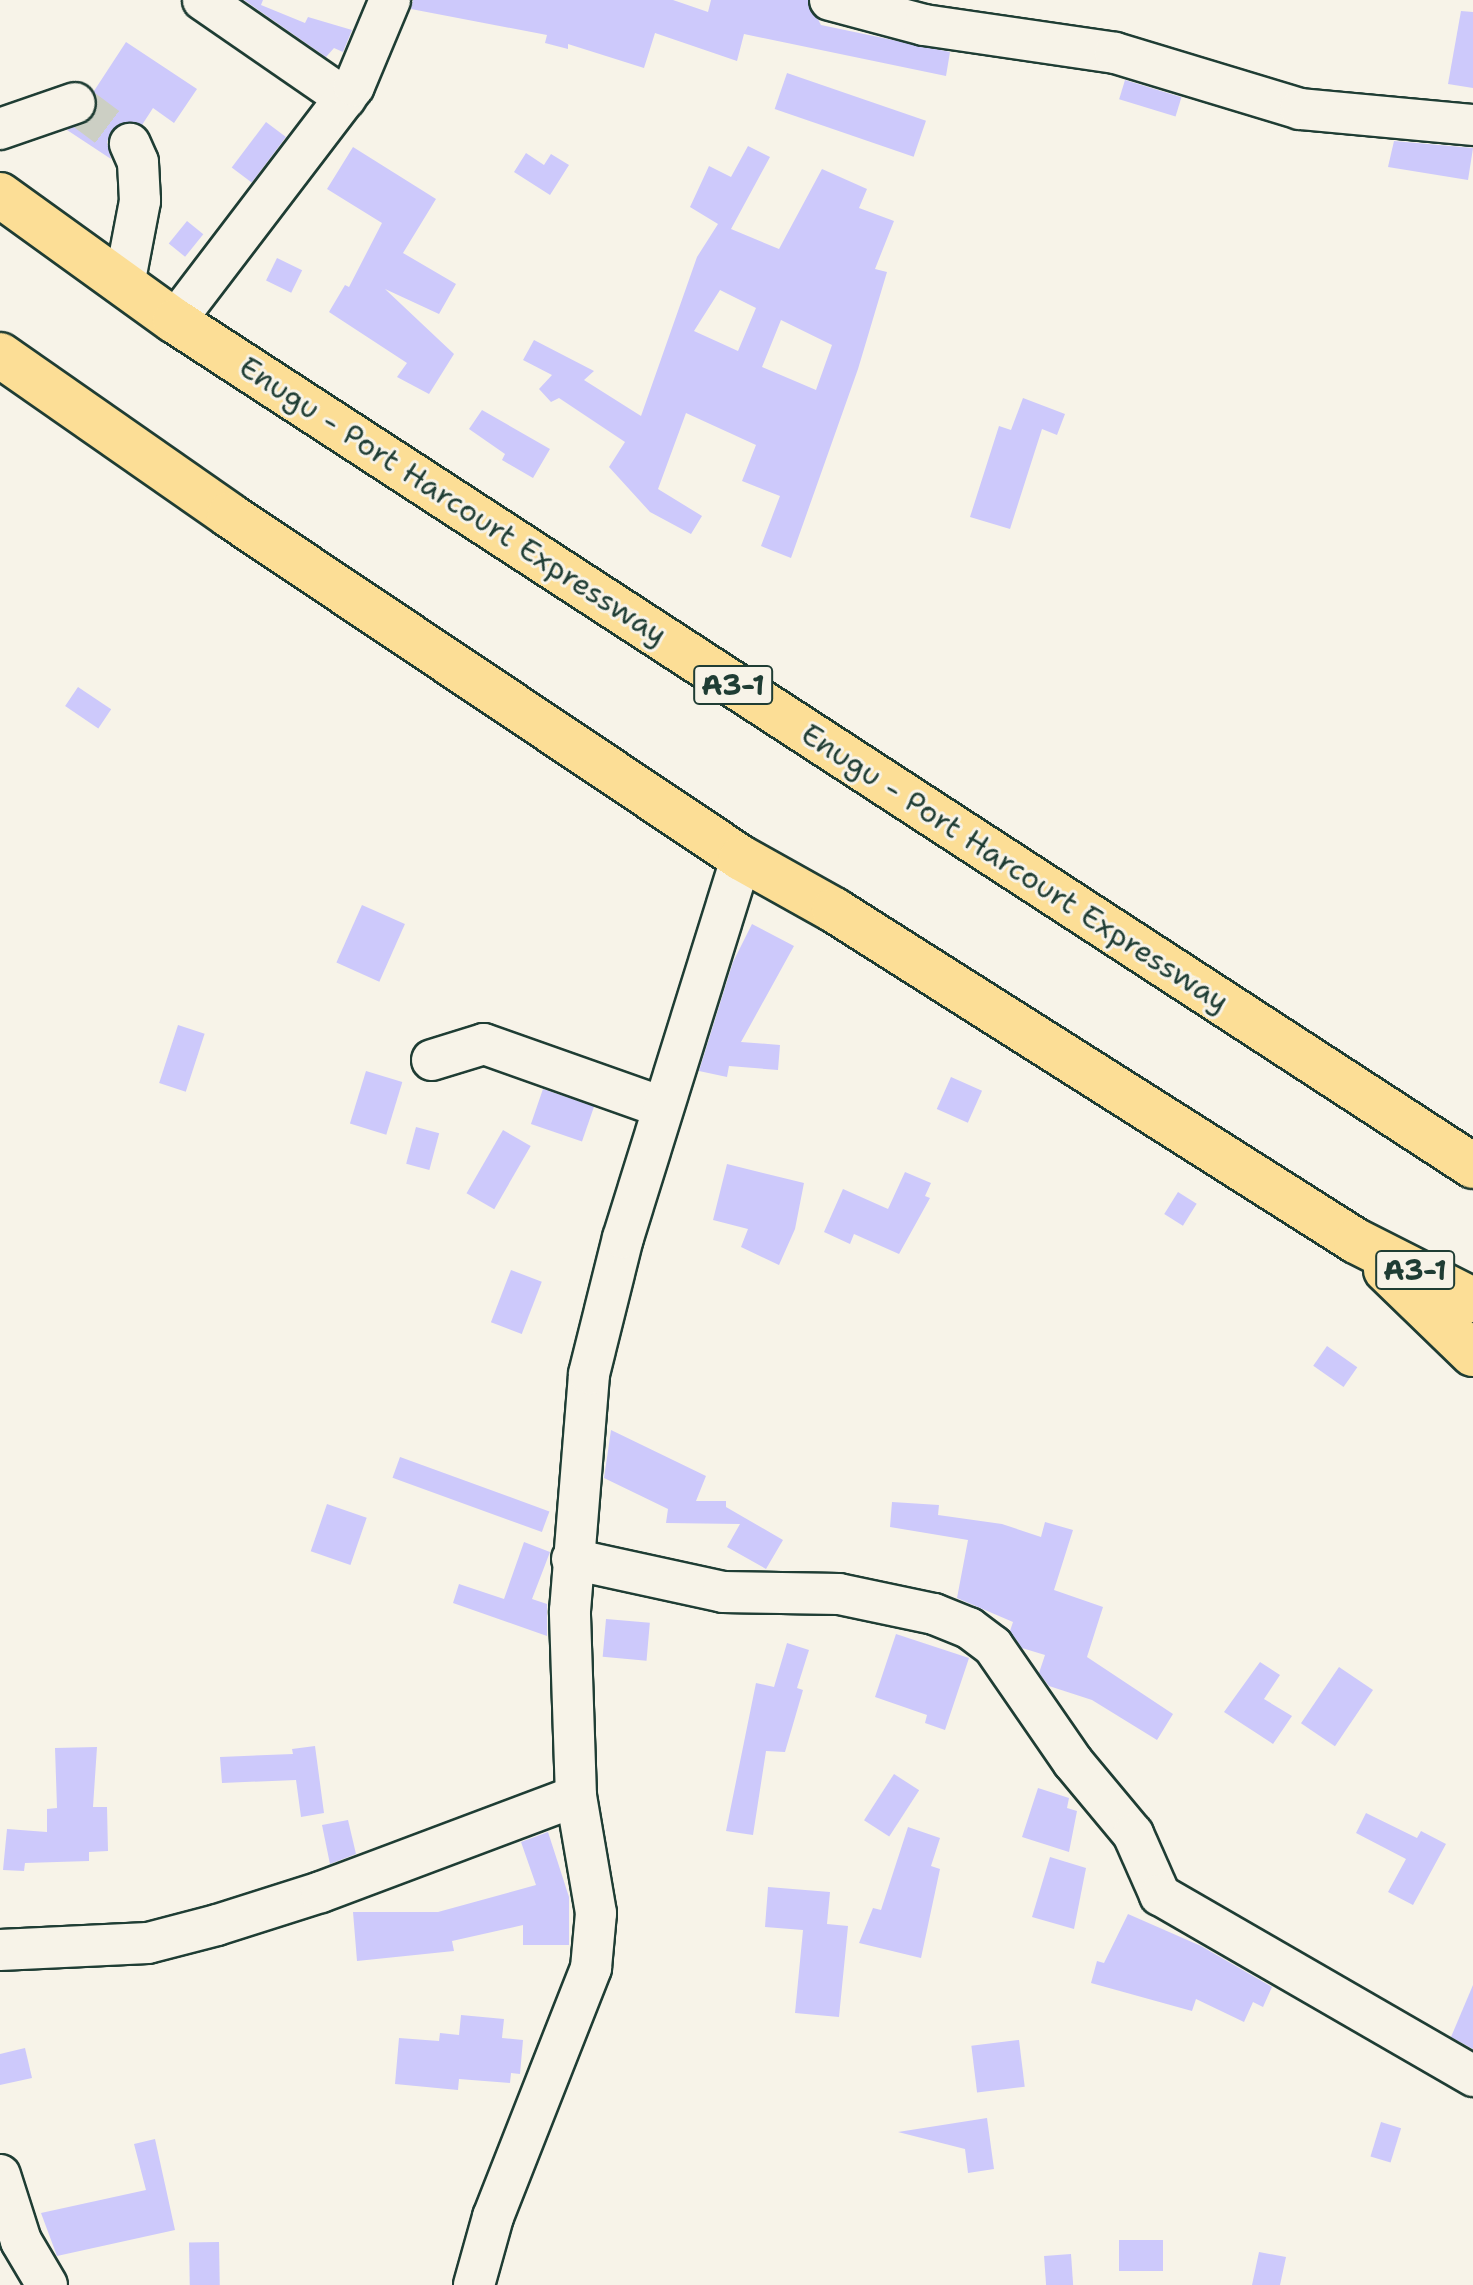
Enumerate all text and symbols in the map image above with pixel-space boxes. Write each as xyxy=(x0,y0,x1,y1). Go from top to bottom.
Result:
street label: Enugu - Port Harcourt Expressway xyxy=(232,349,674,653)
road number: A3-1 xyxy=(693,661,773,709)
street label: Enugu - Port Harcourt Expressway xyxy=(794,716,1236,1020)
road number: A3-1 xyxy=(1375,1246,1455,1294)

